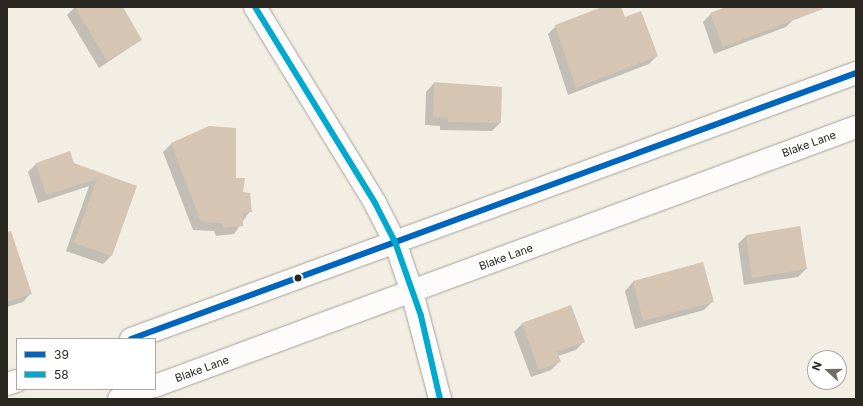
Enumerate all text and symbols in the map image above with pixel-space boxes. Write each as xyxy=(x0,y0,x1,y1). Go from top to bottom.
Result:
street label: Blake Lane xyxy=(780,128,838,160)
street label: Blake Lane xyxy=(477,241,535,273)
unlabelled marker xyxy=(293,273,303,283)
legend xyxy=(16,338,156,390)
text: 39 xyxy=(54,347,69,362)
north arrow xyxy=(807,350,847,390)
street label: Blake Lane xyxy=(173,353,231,385)
text: N xyxy=(809,360,825,372)
text: 58 xyxy=(54,367,69,382)

